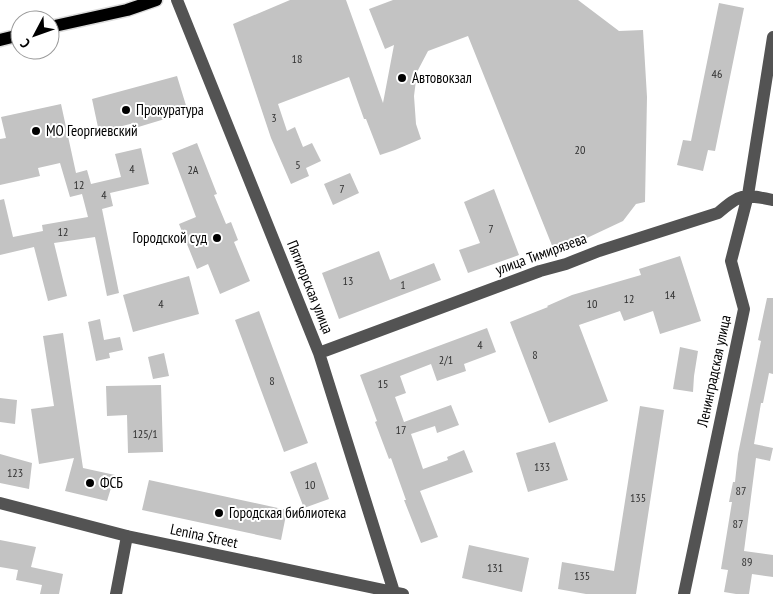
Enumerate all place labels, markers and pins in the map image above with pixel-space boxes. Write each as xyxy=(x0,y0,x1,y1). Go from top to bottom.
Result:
place label: Автовокзал xyxy=(412,68,472,87)
marker: Автовокзал xyxy=(396,72,408,84)
place label: Прокуратура xyxy=(136,100,204,119)
marker: Прокуратура xyxy=(120,104,132,116)
place label: МО Георгиевский xyxy=(46,121,138,140)
marker: МО Георгиевский xyxy=(30,125,42,137)
place label: Городской суд xyxy=(132,228,207,247)
marker: Городской суд xyxy=(211,232,223,244)
place label: ФСБ xyxy=(100,473,123,492)
marker: ФСБ xyxy=(84,477,96,489)
place label: Городская библиотека xyxy=(229,503,346,522)
marker: Городская библиотека xyxy=(213,507,225,519)

